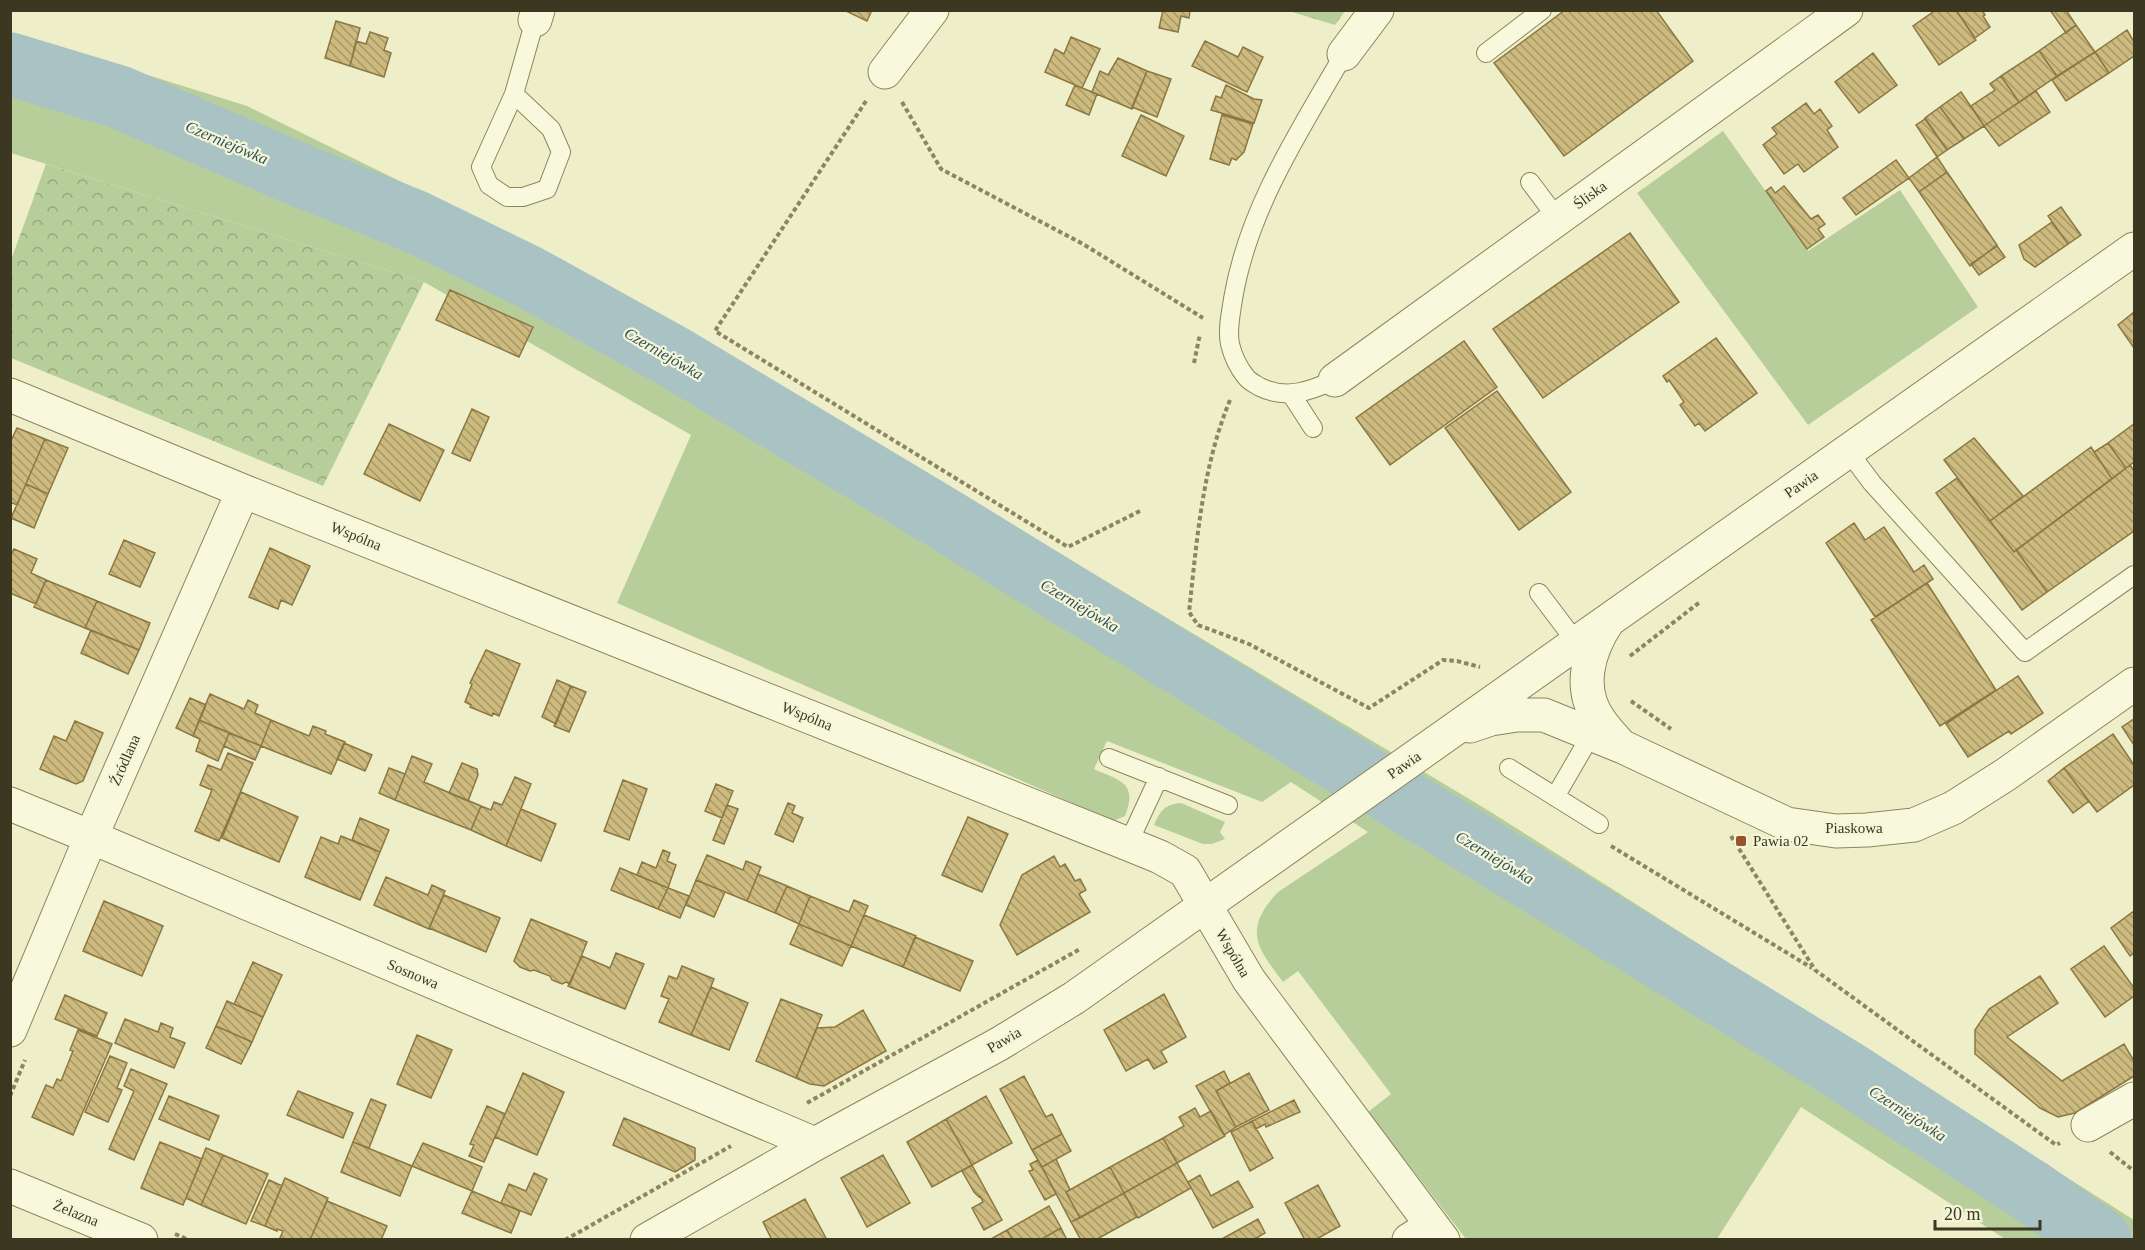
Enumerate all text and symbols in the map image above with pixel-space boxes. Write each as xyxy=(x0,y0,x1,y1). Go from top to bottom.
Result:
water label: Czerniejówka xyxy=(183,117,271,168)
street label: Śliska xyxy=(1570,178,1610,212)
water label: Czerniejówka xyxy=(621,324,706,384)
street label: Pawia xyxy=(1781,467,1821,501)
street label: Wspólna xyxy=(328,519,384,554)
water label: Czerniejówka xyxy=(1037,575,1122,636)
street label: Wspólna xyxy=(779,699,835,734)
street label: Źródlana xyxy=(107,732,143,788)
street label: Pawia xyxy=(1384,748,1424,782)
street label: Piaskowa xyxy=(1825,820,1883,836)
water label: Czerniejówka xyxy=(1452,827,1537,888)
place label: Pawia 02 xyxy=(1753,833,1808,849)
marker: Pawia 02 xyxy=(1734,834,1748,848)
street label: Wspólna xyxy=(1213,926,1253,980)
street label: Sosnowa xyxy=(385,956,441,992)
street label: Pawia xyxy=(984,1024,1024,1056)
water label: Czerniejówka xyxy=(1866,1082,1949,1145)
scale bar xyxy=(1935,1193,2040,1231)
street label: Żelazna xyxy=(51,1197,101,1229)
text: 20 m xyxy=(1944,1204,1981,1224)

